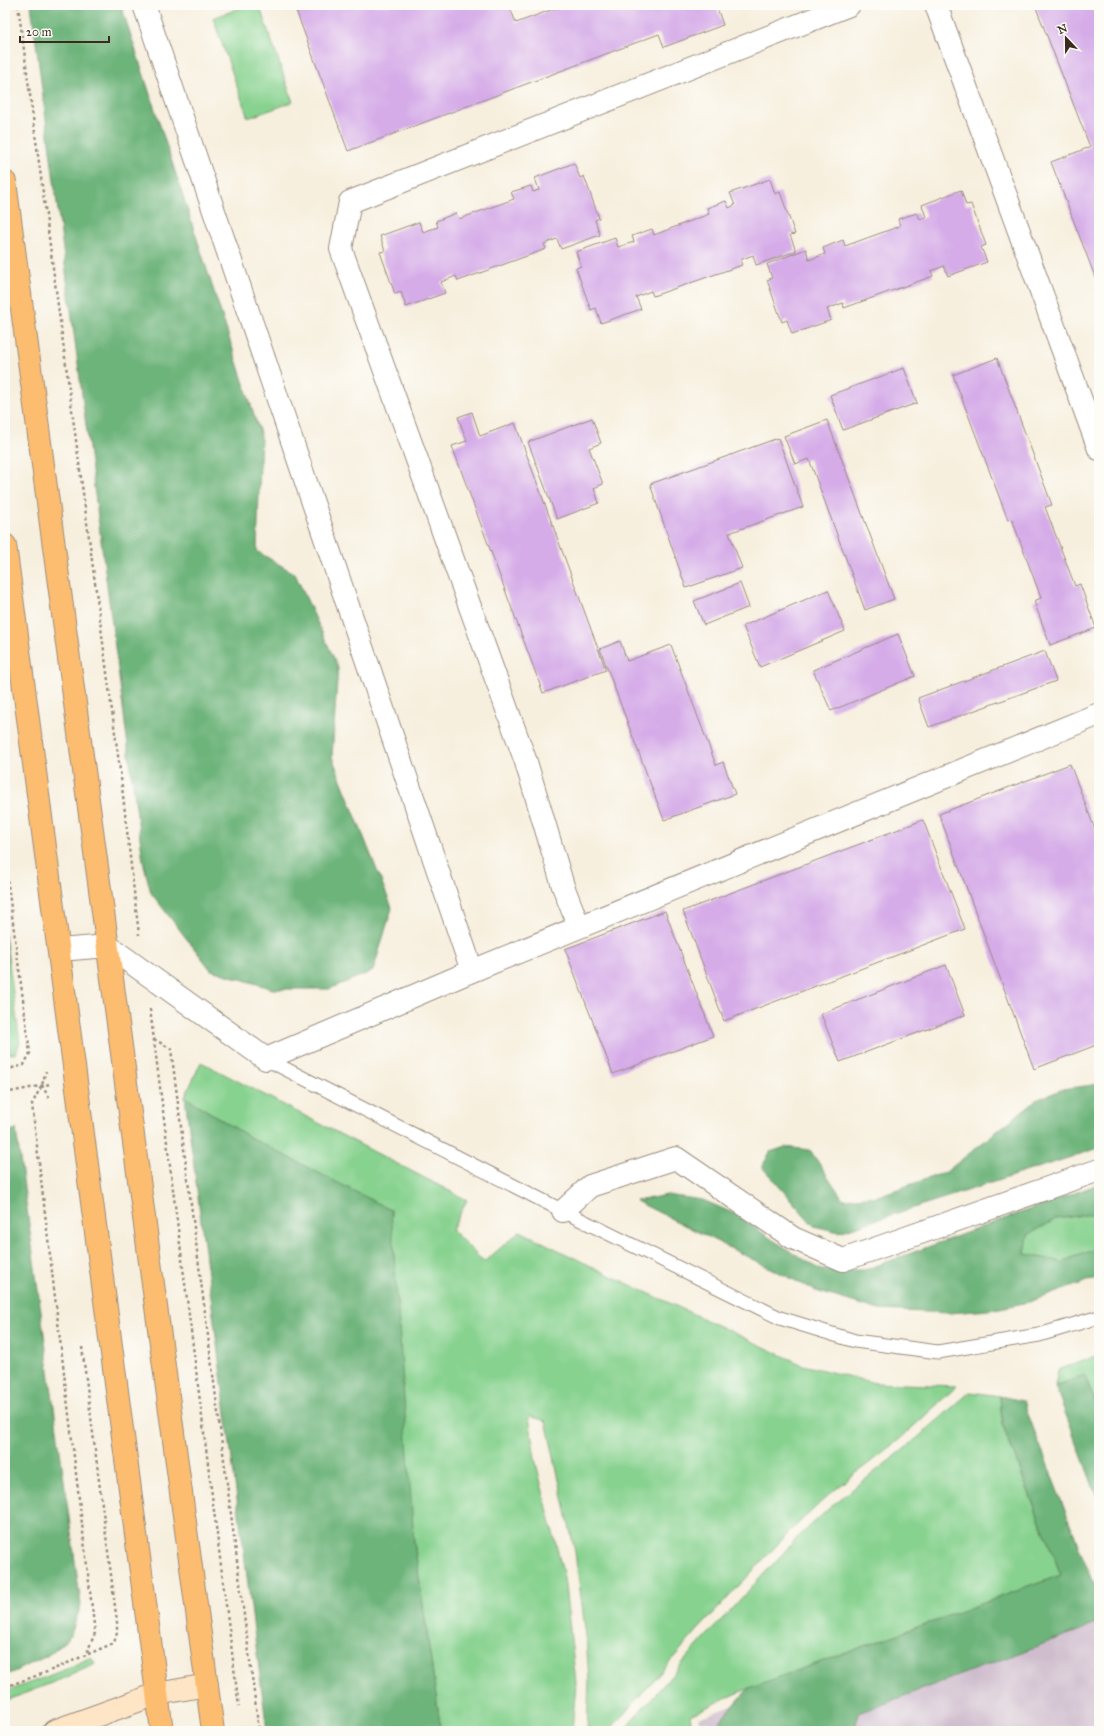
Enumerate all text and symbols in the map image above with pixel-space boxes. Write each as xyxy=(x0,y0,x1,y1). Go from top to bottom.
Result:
scale bar xyxy=(20,18,109,44)
north arrow xyxy=(1046,18,1086,58)
text: N xyxy=(1056,21,1070,37)
text: 20 m xyxy=(26,25,52,39)

